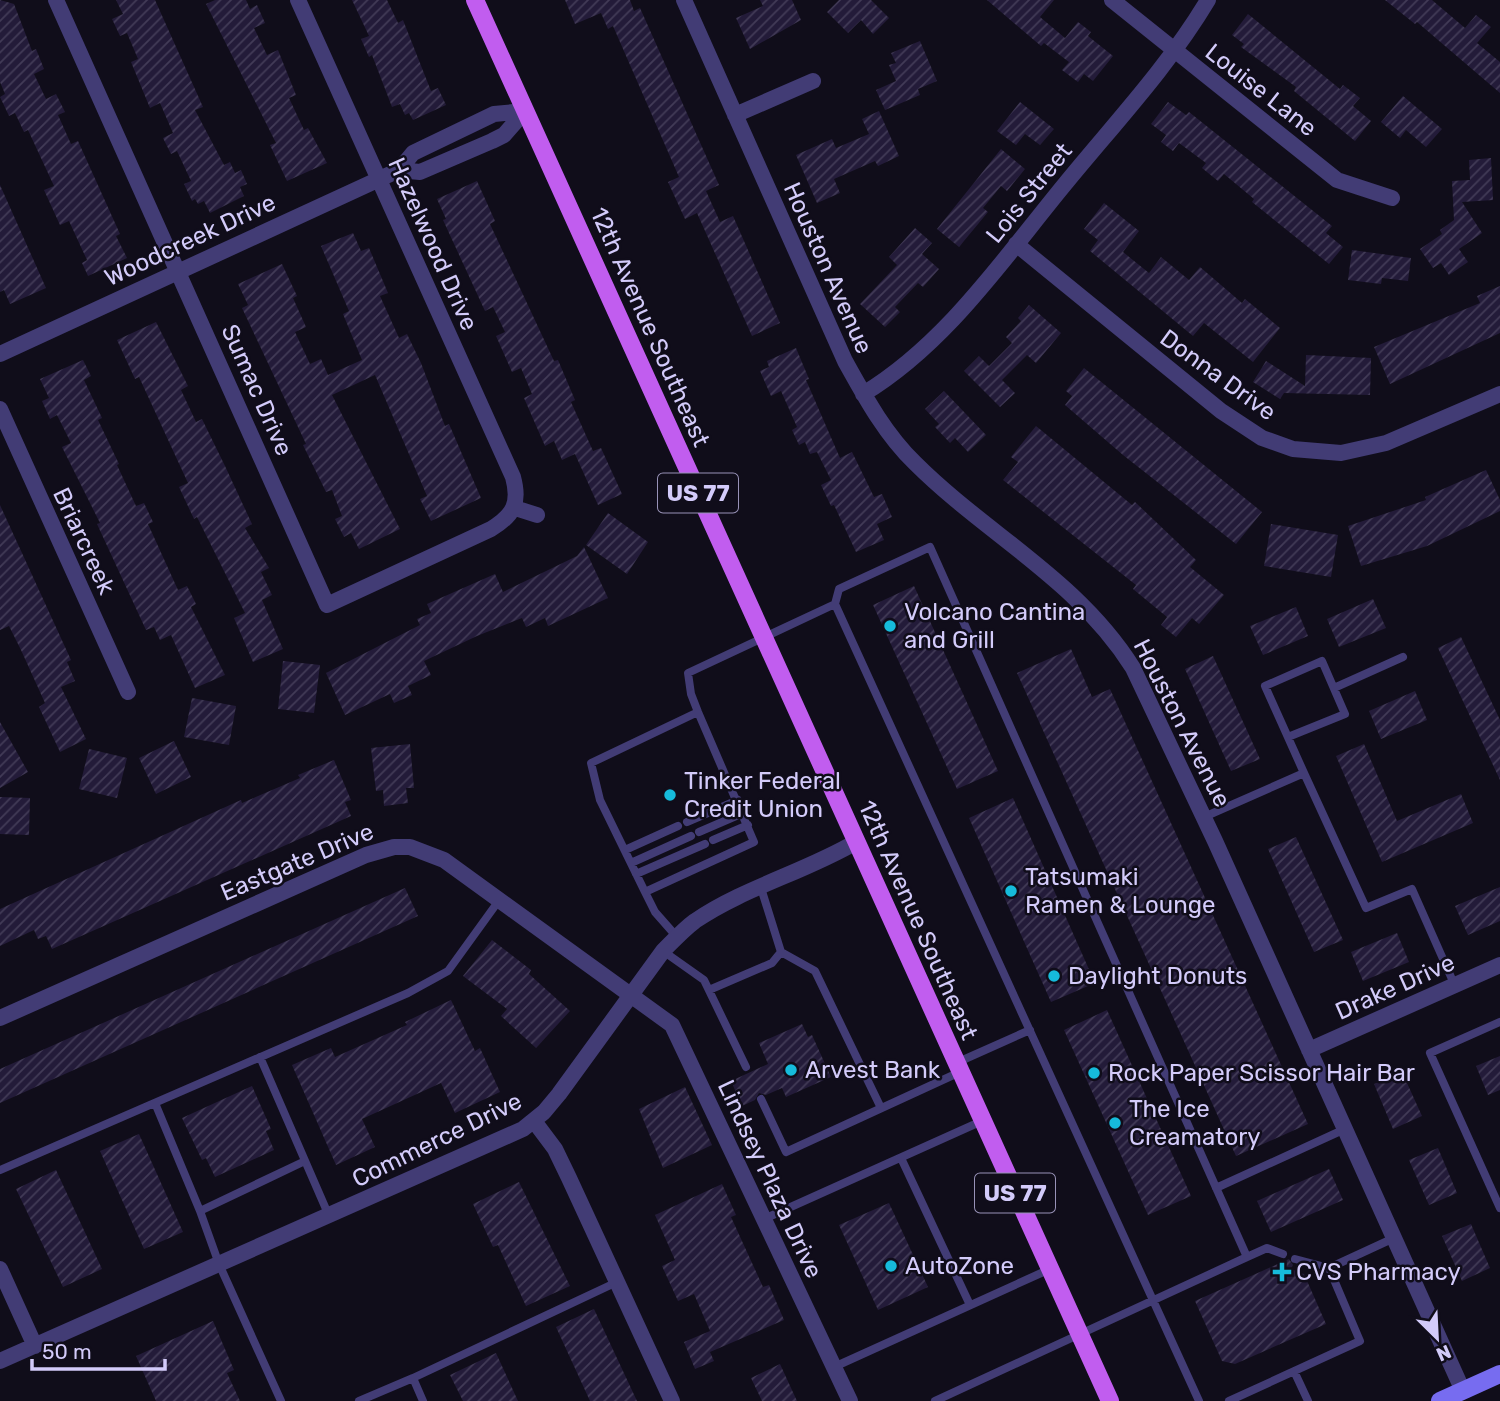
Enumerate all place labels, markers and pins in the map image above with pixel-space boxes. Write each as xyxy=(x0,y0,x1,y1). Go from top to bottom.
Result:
place label: Volcano Cantina and Grill xyxy=(904,598,1085,654)
marker: Volcano Cantina and Grill xyxy=(882,618,898,634)
place label: Tinker Federal Credit Union xyxy=(684,767,841,823)
marker: Tinker Federal Credit Union xyxy=(662,787,678,803)
place label: Tatsumaki Ramen & Lounge xyxy=(1025,863,1216,919)
marker: Tatsumaki Ramen & Lounge xyxy=(1003,883,1019,899)
place label: Daylight Donuts xyxy=(1068,962,1247,990)
marker: Daylight Donuts xyxy=(1046,968,1062,984)
place label: Arvest Bank xyxy=(805,1056,941,1084)
place label: Rock Paper Scissor Hair Bar xyxy=(1108,1059,1415,1087)
marker: Arvest Bank xyxy=(783,1062,799,1078)
marker: Rock Paper Scissor Hair Bar xyxy=(1086,1065,1102,1081)
place label: The Ice Creamatory xyxy=(1129,1095,1261,1151)
marker: The Ice Creamatory xyxy=(1107,1115,1123,1131)
place label: AutoZone xyxy=(905,1252,1014,1280)
marker: AutoZone xyxy=(883,1258,899,1274)
place label: CVS Pharmacy xyxy=(1296,1258,1461,1286)
marker: CVS Pharmacy xyxy=(1274,1264,1290,1280)

